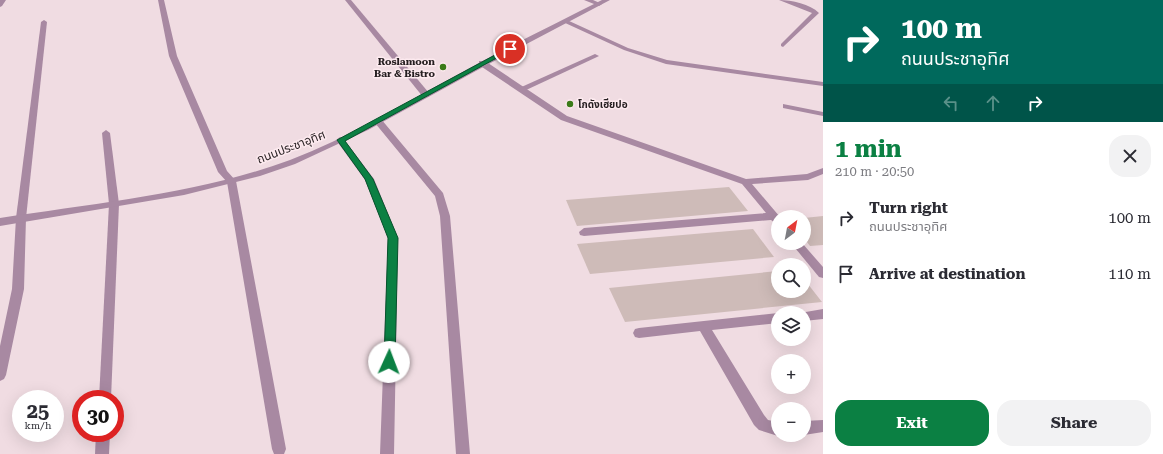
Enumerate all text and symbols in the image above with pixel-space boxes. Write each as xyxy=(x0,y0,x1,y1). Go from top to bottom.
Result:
text: 100 m xyxy=(901,12,982,45)
icon: right xyxy=(835,16,887,68)
pin xyxy=(493,32,527,66)
icon: arrive xyxy=(499,38,521,60)
text: ถนนประชาอุทิศ xyxy=(901,48,1009,69)
place label: Roslamoon Bar & Bistro xyxy=(374,56,436,79)
marker: Roslamoon Bar & Bistro xyxy=(438,62,448,72)
icon: left xyxy=(940,92,962,114)
icon: ahead xyxy=(982,92,1004,114)
icon: right xyxy=(1024,92,1046,114)
place label: โกดังเฮียปอ xyxy=(578,98,628,110)
marker: โกดังเฮียปอ xyxy=(565,99,575,109)
street label: ถนนประชาอุทิศ xyxy=(255,128,327,166)
text: 1 min xyxy=(835,135,902,163)
button: close xyxy=(1109,135,1151,177)
text: 210 m · 20:50 xyxy=(835,164,914,179)
text: Turn right xyxy=(869,199,948,217)
icon: right xyxy=(835,207,857,229)
text: 100 m xyxy=(1108,209,1151,227)
north arrow xyxy=(771,210,811,250)
map controls xyxy=(771,210,811,442)
text: ถนนประชาอุทิศ xyxy=(869,219,947,234)
button: search xyxy=(771,258,811,298)
icon: arrive xyxy=(835,263,857,285)
text: Arrive at destination xyxy=(869,265,1025,283)
text: 110 m xyxy=(1108,265,1151,283)
button: layers xyxy=(771,306,811,346)
position arrow xyxy=(368,341,410,383)
button: + xyxy=(771,354,811,394)
speed limit sign: 30 xyxy=(72,390,124,442)
text: 25 xyxy=(27,399,49,423)
button: Exit xyxy=(835,400,989,446)
button: Share xyxy=(997,400,1151,446)
button: − xyxy=(771,402,811,442)
text: km/h xyxy=(25,420,51,431)

